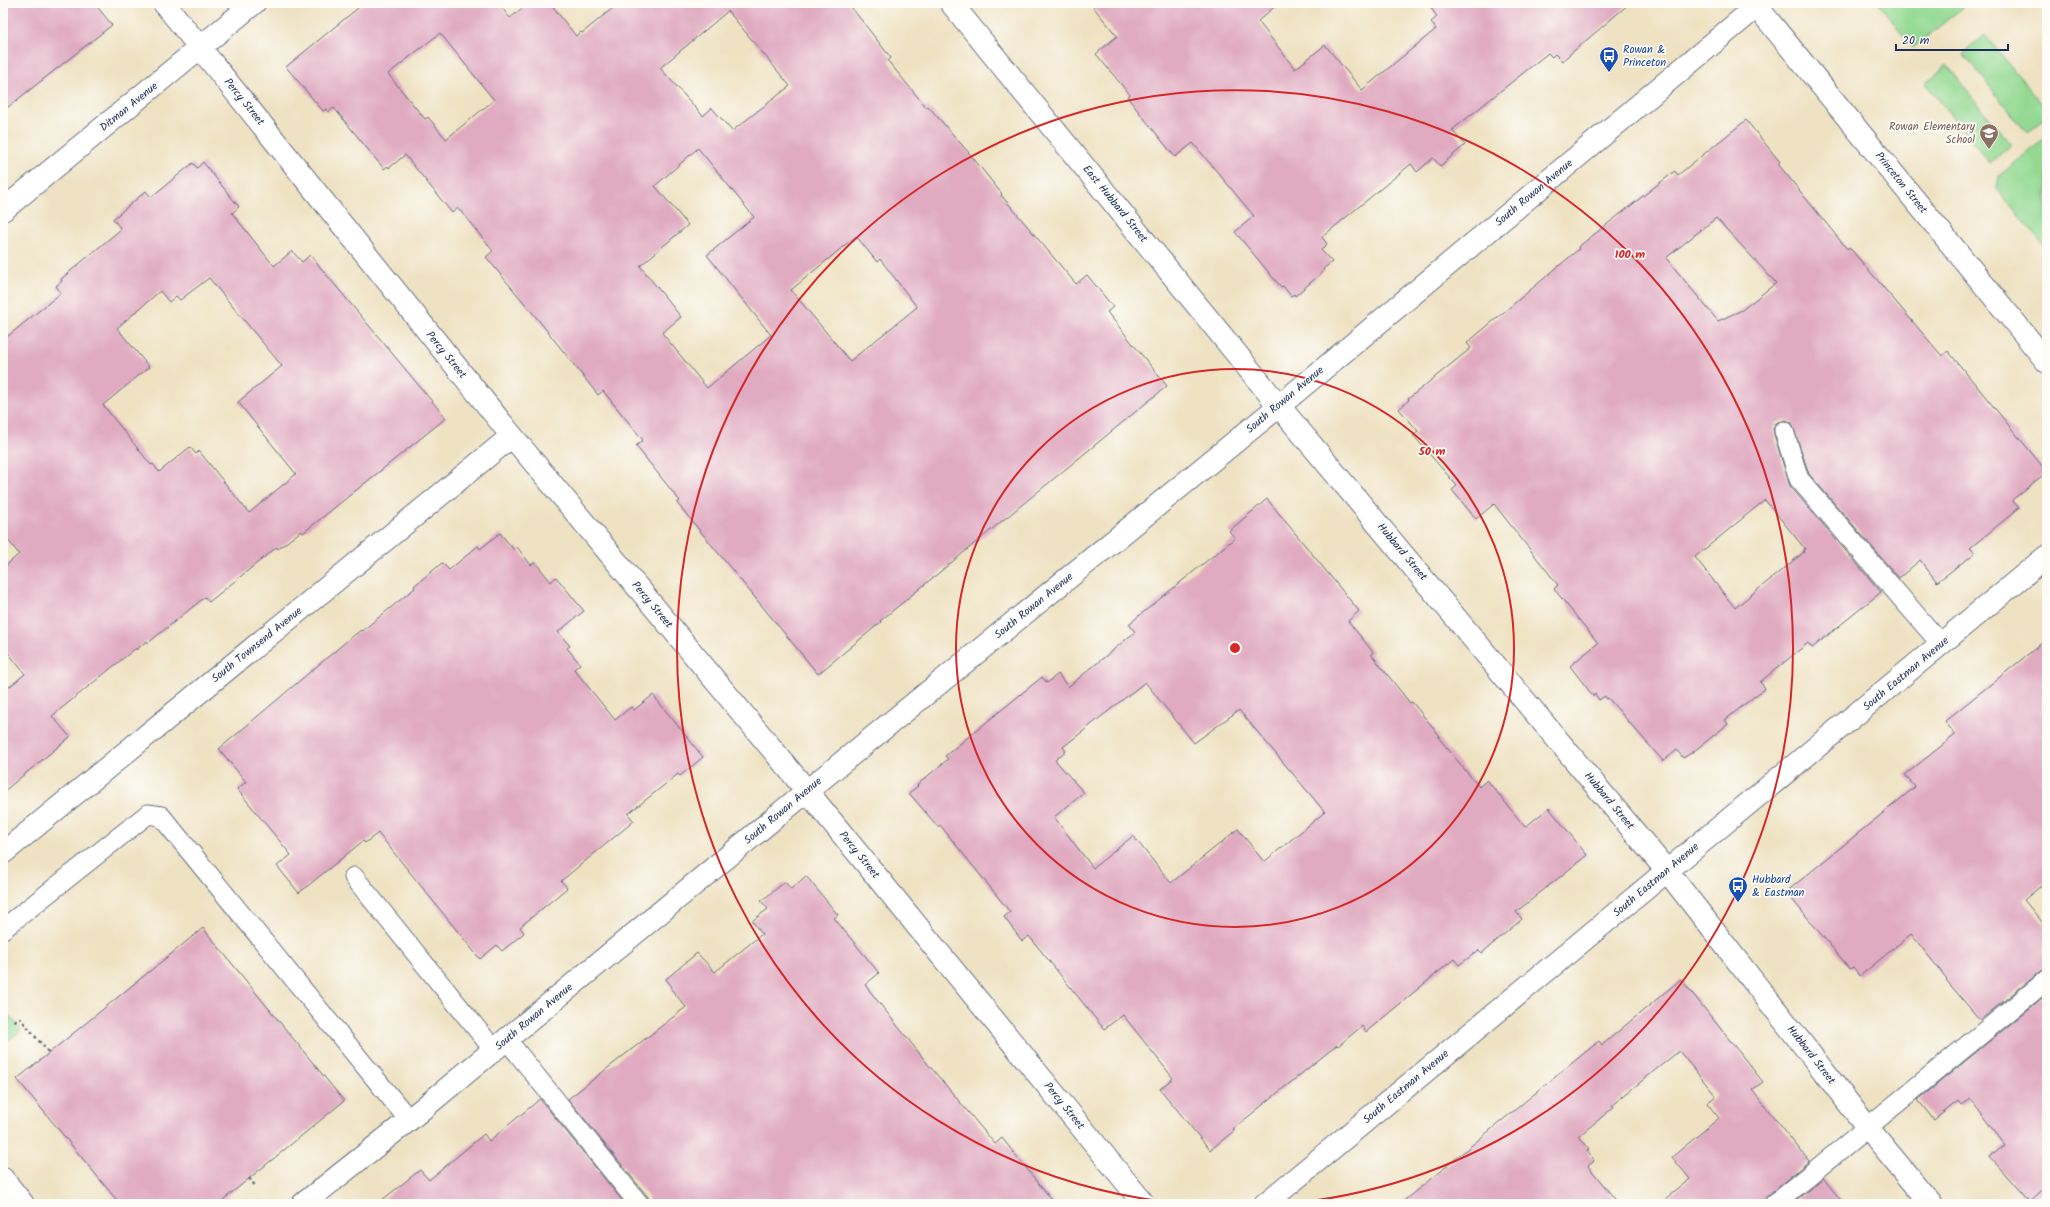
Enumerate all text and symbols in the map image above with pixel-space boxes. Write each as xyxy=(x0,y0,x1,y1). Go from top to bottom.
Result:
scale bar xyxy=(1896,26,2008,52)
text: 20 m xyxy=(1902,31,1930,50)
place label: Rowan & Princeton xyxy=(1623,41,1666,72)
bus stop icon: Rowan & Princeton xyxy=(1598,45,1620,73)
street label: Percy Street xyxy=(219,74,269,130)
street label: Ditman Avenue xyxy=(96,78,162,136)
place label: Rowan Elementary School xyxy=(1889,118,1976,149)
school or university icon: Rowan Elementary School xyxy=(1978,122,2000,150)
street label: Princeton Street xyxy=(1870,148,1932,219)
street label: South Rowan Avenue xyxy=(1491,155,1577,231)
street label: East Hubbard Street xyxy=(1078,161,1153,247)
text: 100 m xyxy=(1615,245,1645,264)
street label: Percy Street xyxy=(421,327,471,383)
street label: South Rowan Avenue xyxy=(1242,362,1328,438)
text: 50 m xyxy=(1418,442,1446,461)
street label: Hubbard Street xyxy=(1372,519,1432,585)
street label: South Rowan Avenue xyxy=(991,568,1078,644)
street label: Percy Street xyxy=(627,577,678,633)
street label: South Townsend Avenue xyxy=(208,603,306,687)
street label: South Eastman Avenue xyxy=(1859,632,1953,716)
centre of rings xyxy=(1228,641,1242,655)
street label: Hubbard Street xyxy=(1579,768,1639,834)
street label: South Rowan Avenue xyxy=(740,773,826,849)
street label: Percy Street xyxy=(834,827,884,883)
street label: South Eastman Avenue xyxy=(1609,838,1703,922)
place label: Hubbard & Eastman xyxy=(1752,871,1805,902)
bus stop icon: Hubbard & Eastman xyxy=(1727,875,1749,903)
street label: South Rowan Avenue xyxy=(491,979,577,1055)
street label: Hubbard Street xyxy=(1782,1022,1840,1089)
street label: South Eastman Avenue xyxy=(1359,1045,1453,1129)
street label: Percy Street xyxy=(1039,1078,1089,1134)

